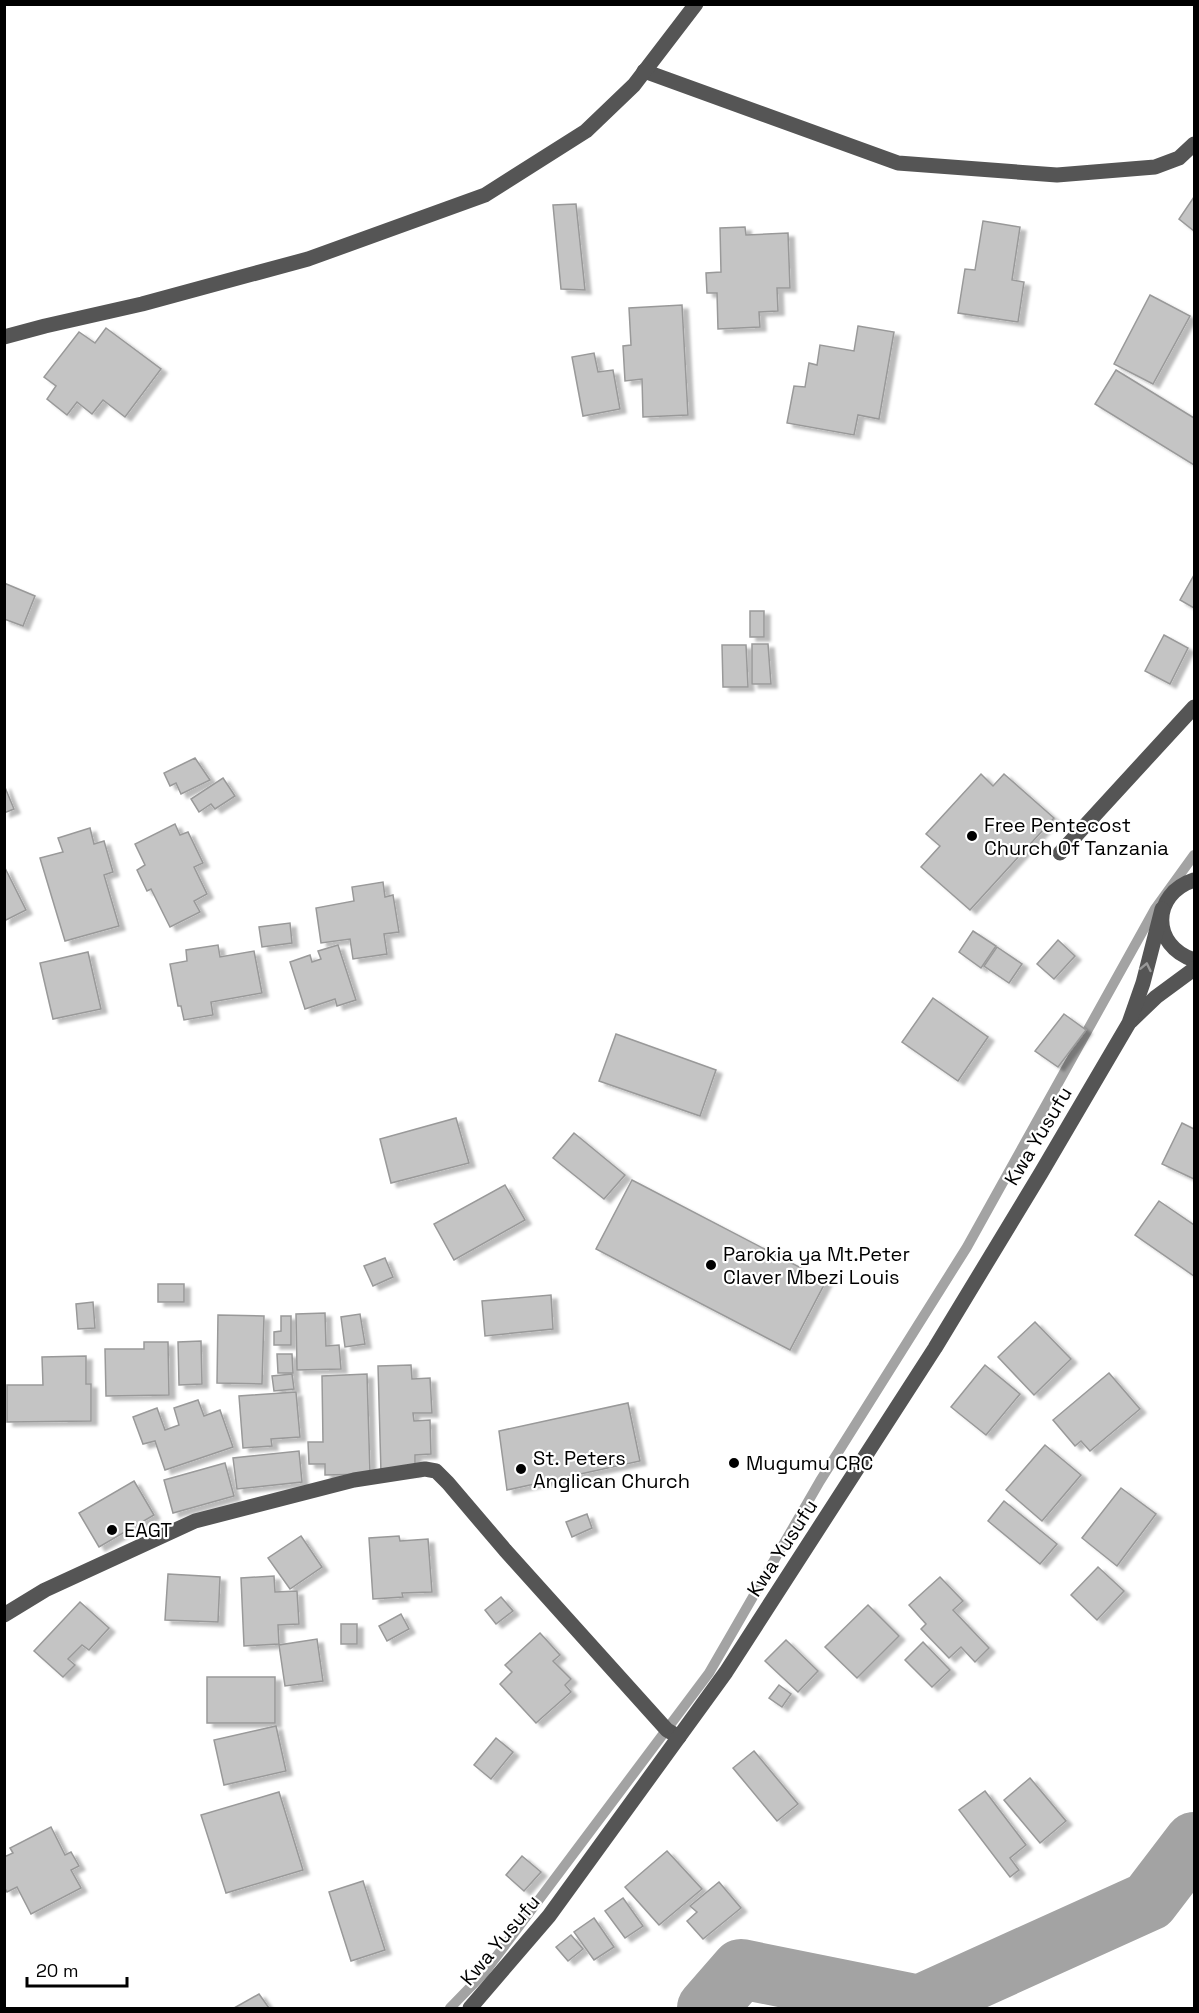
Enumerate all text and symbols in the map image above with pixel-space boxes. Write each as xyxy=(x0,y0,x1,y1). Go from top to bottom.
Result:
place label: Free Pentecost Church Of Tanzania xyxy=(984,812,1169,861)
marker: Free Pentecost Church Of Tanzania xyxy=(965,829,979,843)
one-way arrow xyxy=(1139,962,1152,972)
street label: Kwa Yusufu xyxy=(998,1082,1078,1190)
place label: Parokia ya Mt.Peter Claver Mbezi Louis xyxy=(723,1241,910,1290)
marker: Parokia ya Mt.Peter Claver Mbezi Louis xyxy=(704,1258,718,1272)
place label: St. Peters Anglican Church xyxy=(533,1445,690,1494)
place label: Mugumu CRC xyxy=(746,1450,873,1476)
marker: Mugumu CRC xyxy=(727,1456,741,1470)
marker: St. Peters Anglican Church xyxy=(514,1462,528,1476)
street label: Kwa Yusufu xyxy=(741,1494,823,1602)
place label: EAGT xyxy=(124,1517,172,1543)
marker: EAGT xyxy=(105,1523,119,1537)
street label: Kwa Yusufu xyxy=(454,1889,546,1991)
scale bar xyxy=(27,1950,128,1988)
text: 20 m xyxy=(36,1959,79,1982)

